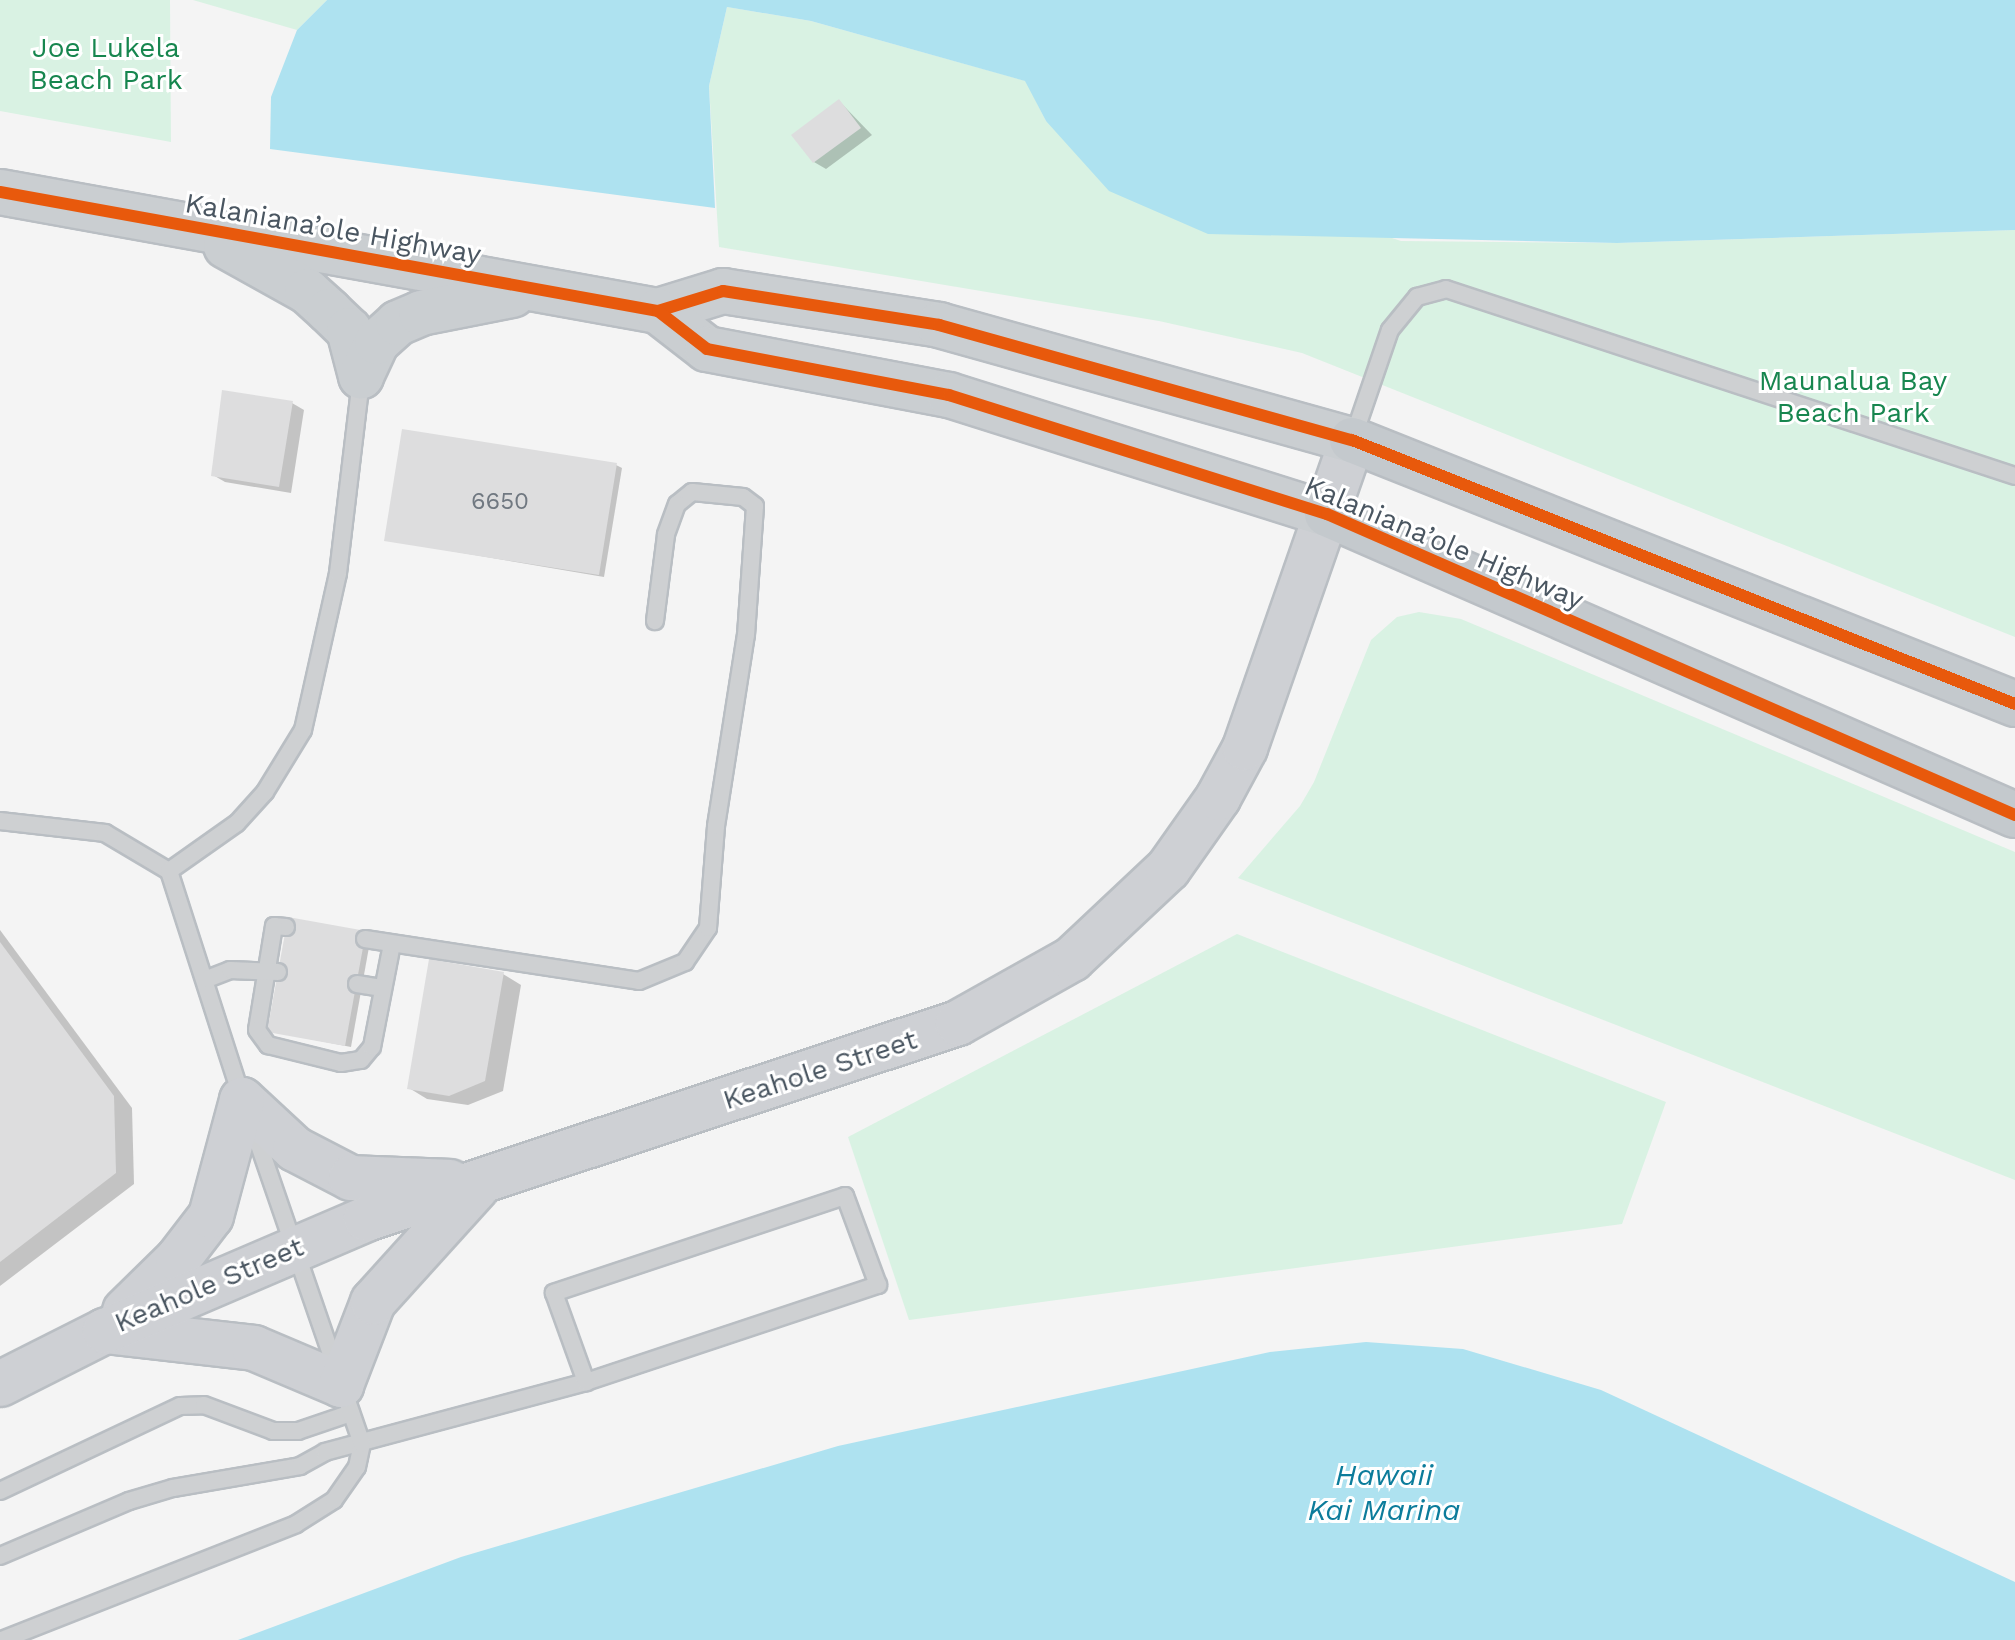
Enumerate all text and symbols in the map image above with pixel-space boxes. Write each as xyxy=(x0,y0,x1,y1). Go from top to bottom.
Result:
park label: Joe Lukela Beach Park xyxy=(29,31,183,97)
street label: Kalaniana’ole Highway xyxy=(182,186,484,272)
park label: Maunalua Bay Beach Park xyxy=(1758,364,1948,430)
street label: Kalaniana’ole Highway xyxy=(1299,469,1589,617)
house number: 6650 xyxy=(471,488,529,516)
street label: Keahole Street xyxy=(719,1023,921,1117)
street label: Keahole Street xyxy=(110,1230,308,1340)
water label: Hawaii Kai Marina xyxy=(1307,1457,1461,1528)

